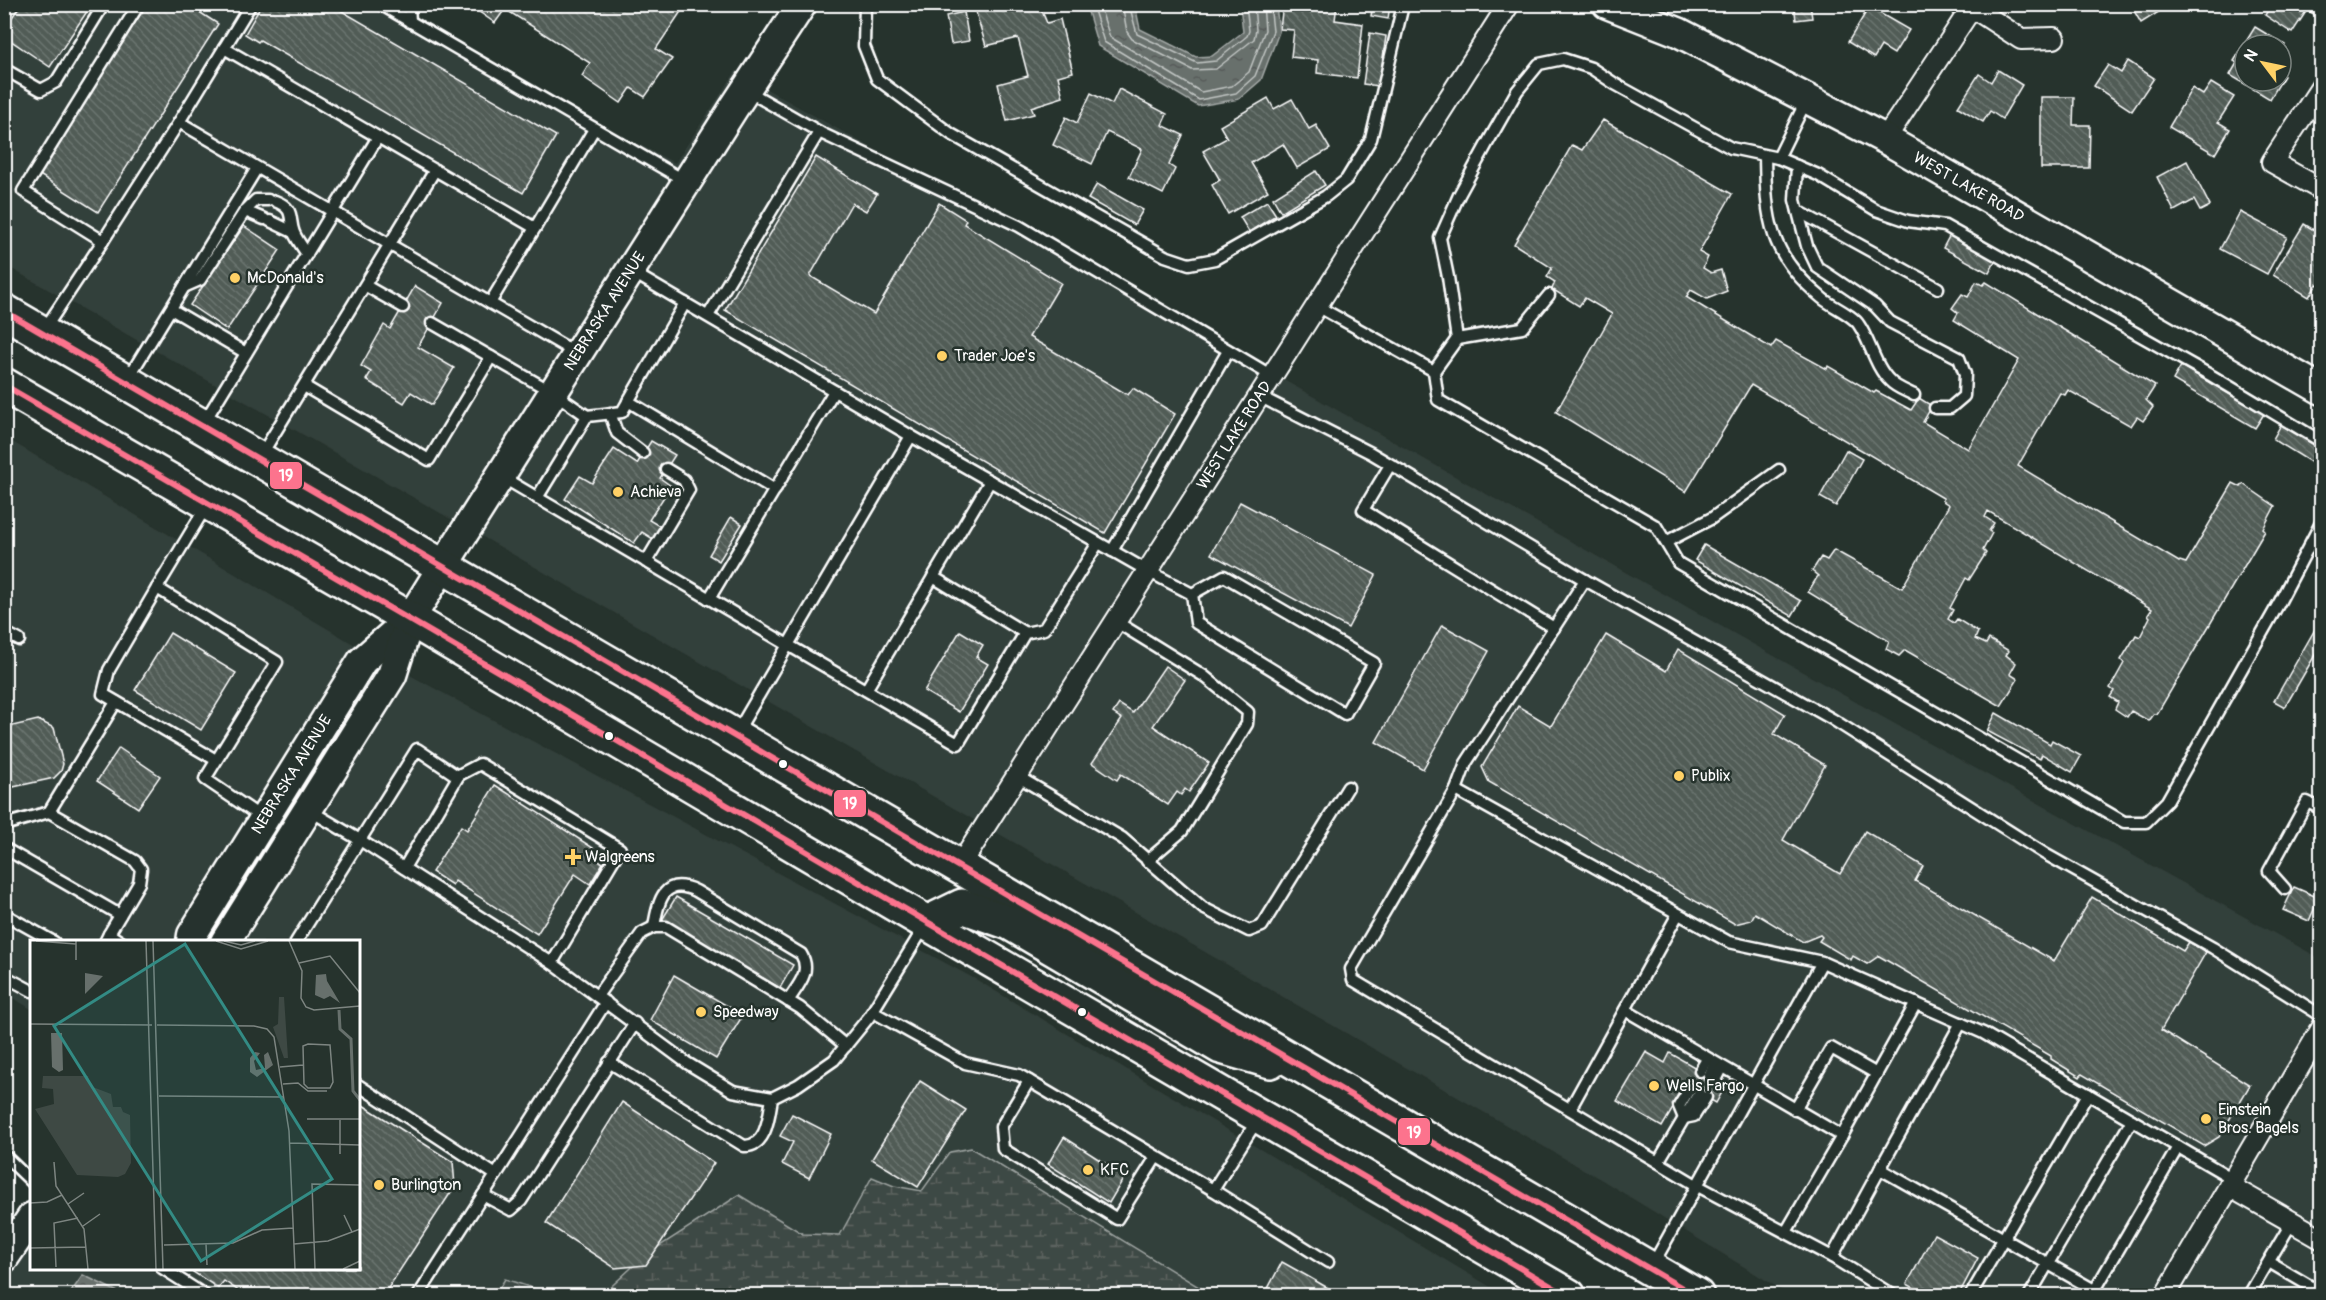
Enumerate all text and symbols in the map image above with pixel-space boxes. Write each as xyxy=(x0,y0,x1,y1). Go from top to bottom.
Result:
north arrow xyxy=(2233,33,2293,93)
text: N xyxy=(2240,46,2263,65)
street label: WEST LAKE ROAD xyxy=(1910,147,2028,227)
street label: NEBRASKA AVENUE xyxy=(560,248,650,374)
place label: McDonald's xyxy=(247,268,324,288)
marker: McDonald's xyxy=(228,271,242,285)
place label: Trader Joe's xyxy=(954,346,1035,366)
marker: Trader Joe's xyxy=(935,349,949,363)
street label: WEST LAKE ROAD xyxy=(1192,377,1276,493)
line badge: 19 xyxy=(269,461,303,490)
text: 19 xyxy=(279,466,293,486)
place label: Achieva xyxy=(630,482,682,502)
marker: Achieva xyxy=(611,485,625,499)
street label: NEBRASKA AVENUE xyxy=(247,711,336,838)
unlabelled marker xyxy=(603,730,615,742)
unlabelled marker xyxy=(777,758,789,770)
place label: Publix xyxy=(1691,766,1730,786)
marker: Publix xyxy=(1672,769,1686,783)
line badge: 19 xyxy=(833,789,867,818)
text: 19 xyxy=(843,794,857,814)
place label: Walgreens xyxy=(585,847,655,867)
marker: Walgreens xyxy=(566,850,580,864)
inset map xyxy=(30,940,360,1270)
place label: Speedway xyxy=(713,1002,779,1022)
marker: Speedway xyxy=(694,1005,708,1019)
unlabelled marker xyxy=(1076,1006,1088,1018)
place label: Wells Fargo xyxy=(1666,1076,1745,1096)
marker: Wells Fargo xyxy=(1647,1079,1661,1093)
place label: Einstein Bros. Bagels xyxy=(2218,1100,2299,1138)
marker: Einstein Bros. Bagels xyxy=(2199,1112,2213,1126)
line badge: 19 xyxy=(1397,1117,1431,1146)
text: 19 xyxy=(1407,1123,1421,1143)
place label: KFC xyxy=(1100,1160,1129,1180)
marker: KFC xyxy=(1081,1163,1095,1177)
place label: Burlington xyxy=(391,1175,461,1195)
marker: Burlington xyxy=(372,1178,386,1192)

